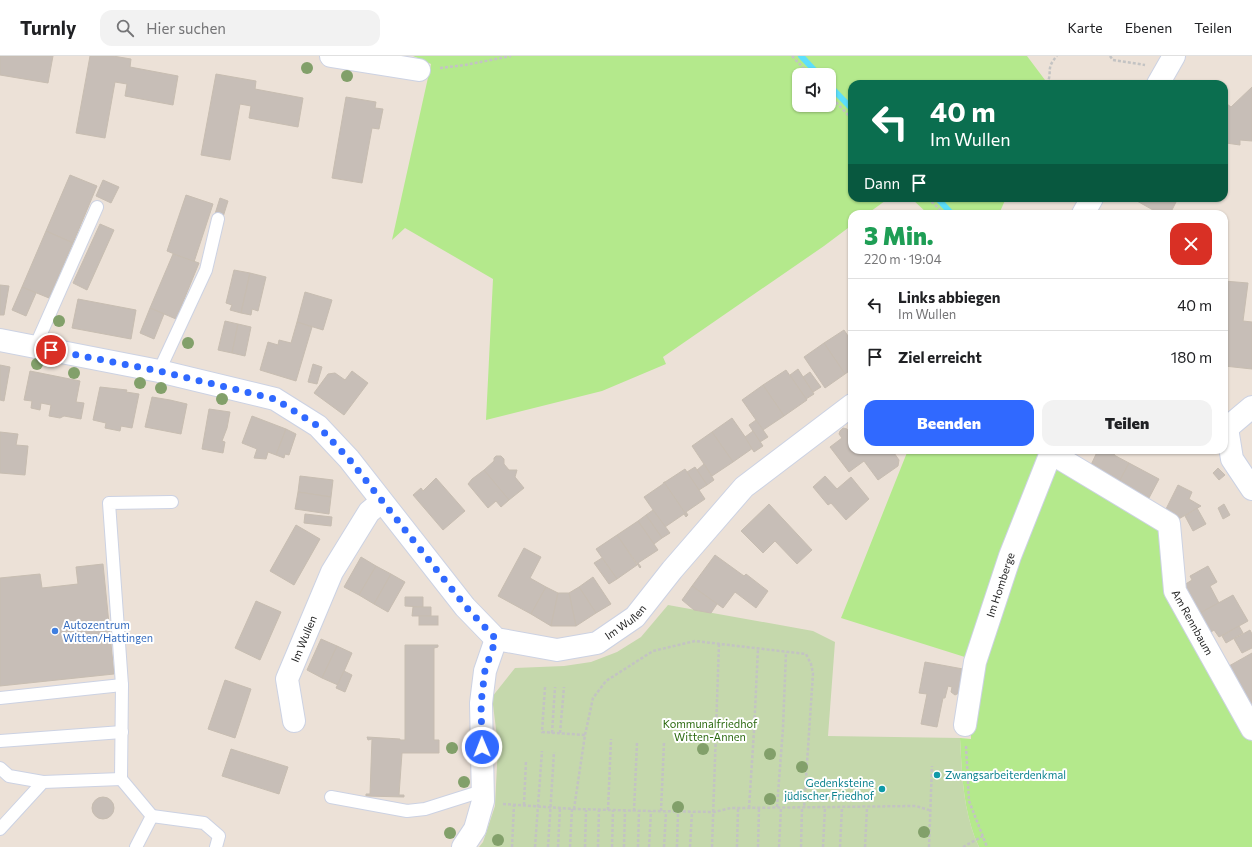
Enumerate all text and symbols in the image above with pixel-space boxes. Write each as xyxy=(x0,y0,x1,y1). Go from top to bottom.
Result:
search box xyxy=(100,10,380,46)
text: Turnly xyxy=(20,16,76,39)
icon: search xyxy=(114,17,136,39)
text: Hier suchen xyxy=(146,19,226,37)
text: Karte xyxy=(1067,19,1103,36)
text: Ebenen xyxy=(1125,19,1172,36)
text: Teilen xyxy=(1194,19,1232,36)
map controls xyxy=(792,68,836,112)
button: sound xyxy=(792,68,836,112)
text: 40 m xyxy=(930,94,996,128)
icon: left xyxy=(864,96,916,148)
text: Im Wullen xyxy=(930,128,1011,150)
icon: arrive xyxy=(908,172,930,194)
text: Dann xyxy=(864,174,900,192)
text: 3 Min. xyxy=(864,221,934,250)
button: close xyxy=(1170,223,1212,265)
text: 220 m · 19:04 xyxy=(864,251,942,267)
text: Links abbiegen xyxy=(898,288,1000,306)
icon: left xyxy=(864,294,886,316)
text: 40 m xyxy=(1177,296,1212,314)
text: Im Wullen xyxy=(898,306,956,322)
pin xyxy=(34,333,68,367)
icon: arrive xyxy=(40,339,62,361)
icon: arrive xyxy=(864,346,886,368)
text: Ziel erreicht xyxy=(898,348,982,366)
text: 180 m xyxy=(1171,348,1212,366)
button: Beenden xyxy=(864,400,1034,446)
button: Teilen xyxy=(1042,400,1212,446)
street label: Im Homberge xyxy=(983,550,1017,619)
street label: Am Rennbaum xyxy=(1170,587,1216,657)
street label: Im Wullen xyxy=(602,602,648,642)
street label: Im Wullen xyxy=(288,614,319,664)
place label: Autozentrum Witten/Hattingen xyxy=(63,618,153,644)
marker: Autozentrum Witten/Hattingen xyxy=(50,626,60,636)
park label: Kommunalfriedhof Witten-Annen xyxy=(663,717,758,743)
position arrow xyxy=(461,726,503,768)
place label: Zwangsarbeiterdenkmal xyxy=(945,768,1066,781)
marker: Zwangsarbeiterdenkmal xyxy=(932,770,942,780)
place label: Gedenksteine jüdischer Friedhof xyxy=(784,776,875,802)
marker: Gedenksteine jüdischer Friedhof xyxy=(877,784,887,794)

